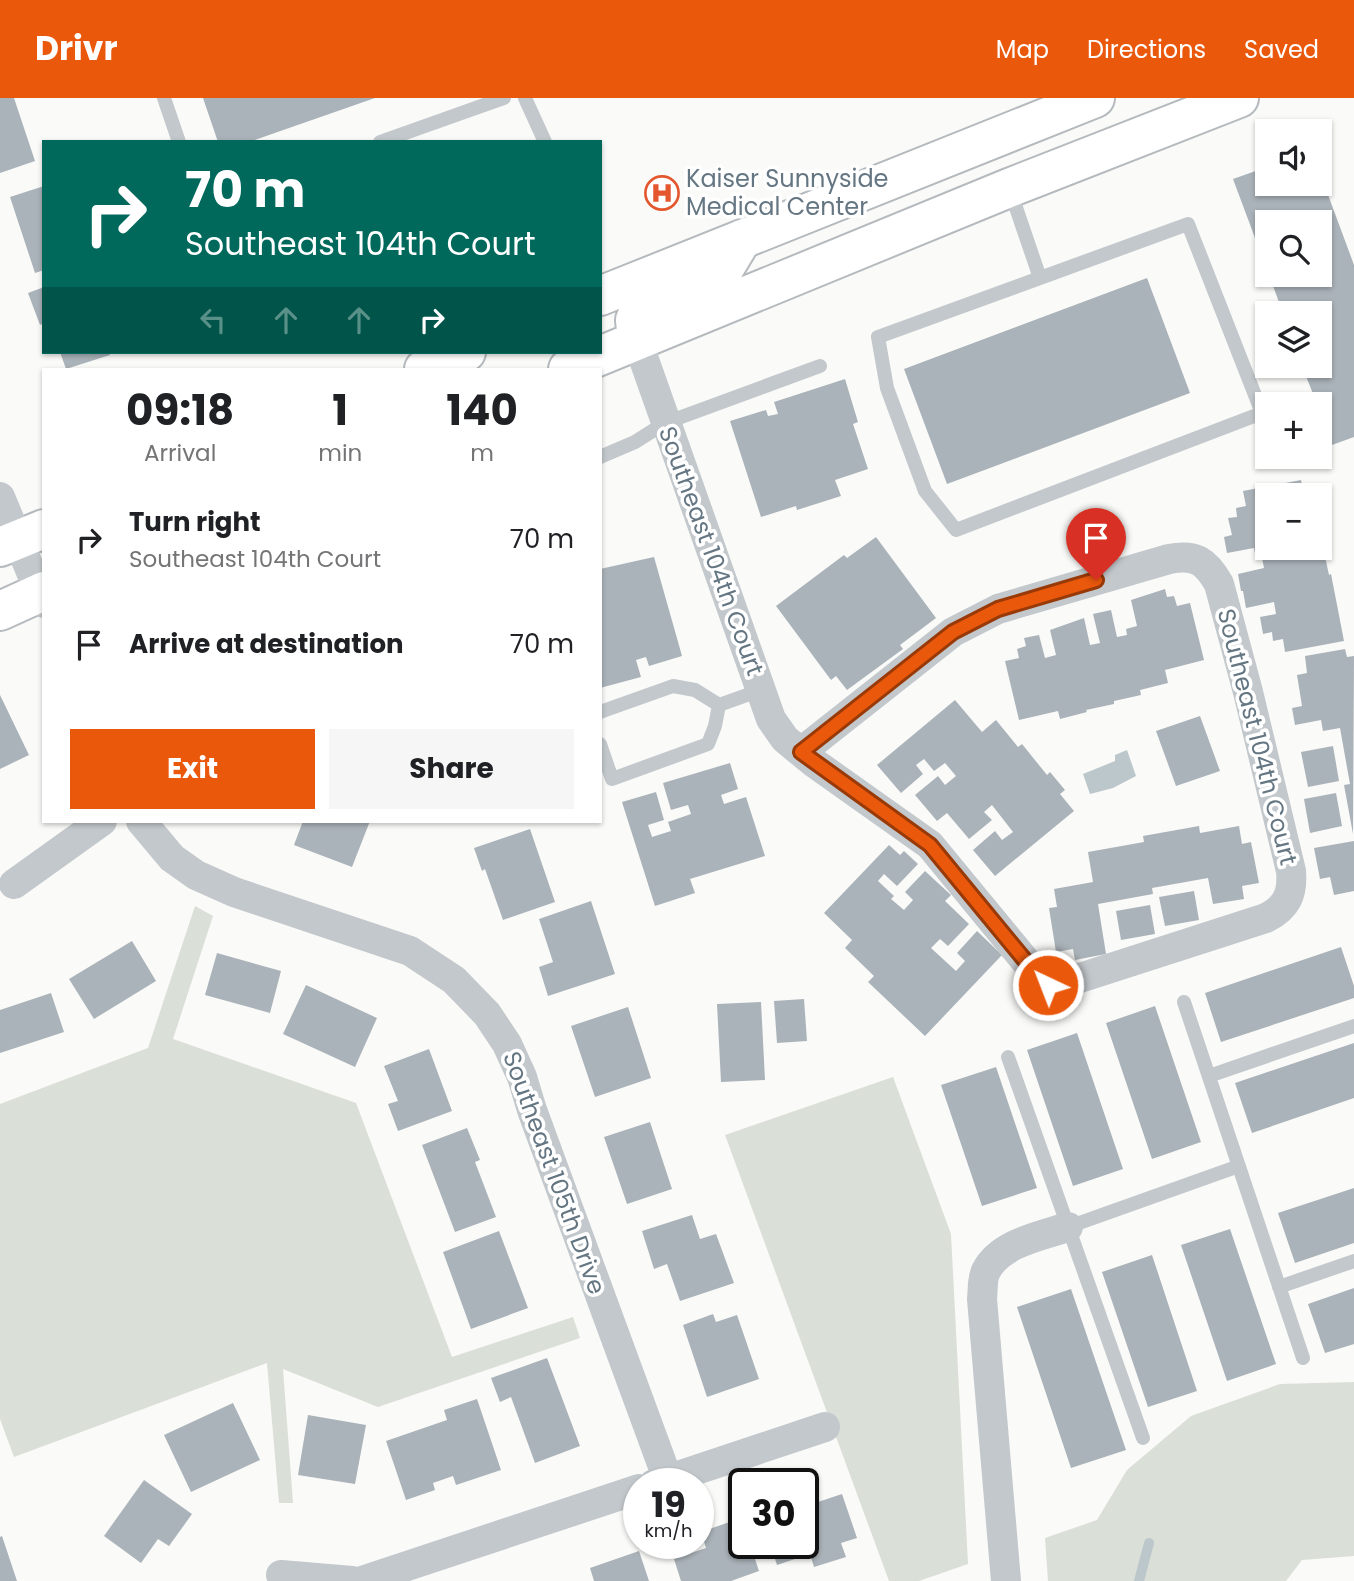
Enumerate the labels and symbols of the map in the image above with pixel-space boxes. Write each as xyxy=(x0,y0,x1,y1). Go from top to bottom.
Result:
place label: Kaiser Sunnyside Medical Center xyxy=(686,162,889,223)
hospital icon: Kaiser Sunnyside Medical Center xyxy=(643,174,681,212)
street label: Southeast 104th Court xyxy=(651,422,772,680)
pin xyxy=(1066,508,1126,580)
street label: Southeast 104th Court xyxy=(1210,605,1305,868)
position arrow xyxy=(1011,948,1085,1022)
street label: Southeast 105th Drive xyxy=(495,1047,614,1299)
speed limit sign: 30 xyxy=(728,1468,819,1559)

